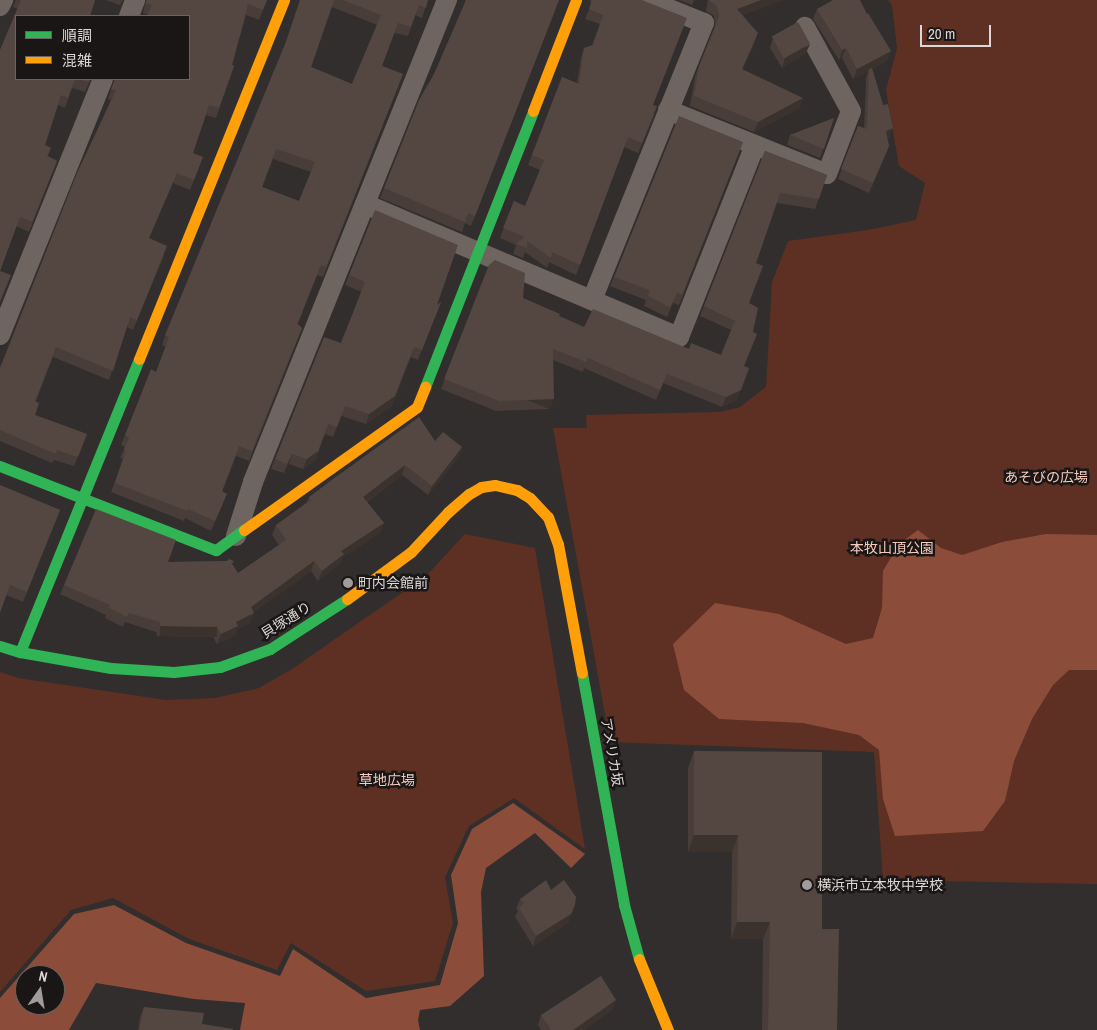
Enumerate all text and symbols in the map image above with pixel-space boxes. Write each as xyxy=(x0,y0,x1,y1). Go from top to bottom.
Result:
legend xyxy=(15,15,190,80)
scale bar xyxy=(922,15,993,47)
text: 20 m xyxy=(928,23,955,44)
text: 順調 xyxy=(62,25,92,46)
text: 混雑 xyxy=(62,50,92,71)
park label: あそびの広場 xyxy=(1004,469,1088,485)
park label: 本牧山頂公園 xyxy=(850,540,934,556)
place label: 町内会館前 xyxy=(358,575,428,591)
marker: 町内会館前 xyxy=(342,577,354,589)
street label: 貝塚通り xyxy=(258,598,314,642)
street label: アメリカ坂 xyxy=(598,716,626,788)
park label: 草地広場 xyxy=(359,772,415,788)
place label: 横浜市立本牧中学校 xyxy=(817,877,943,893)
marker: 横浜市立本牧中学校 xyxy=(801,879,813,891)
north arrow xyxy=(15,965,65,1015)
text: N xyxy=(37,967,49,986)

